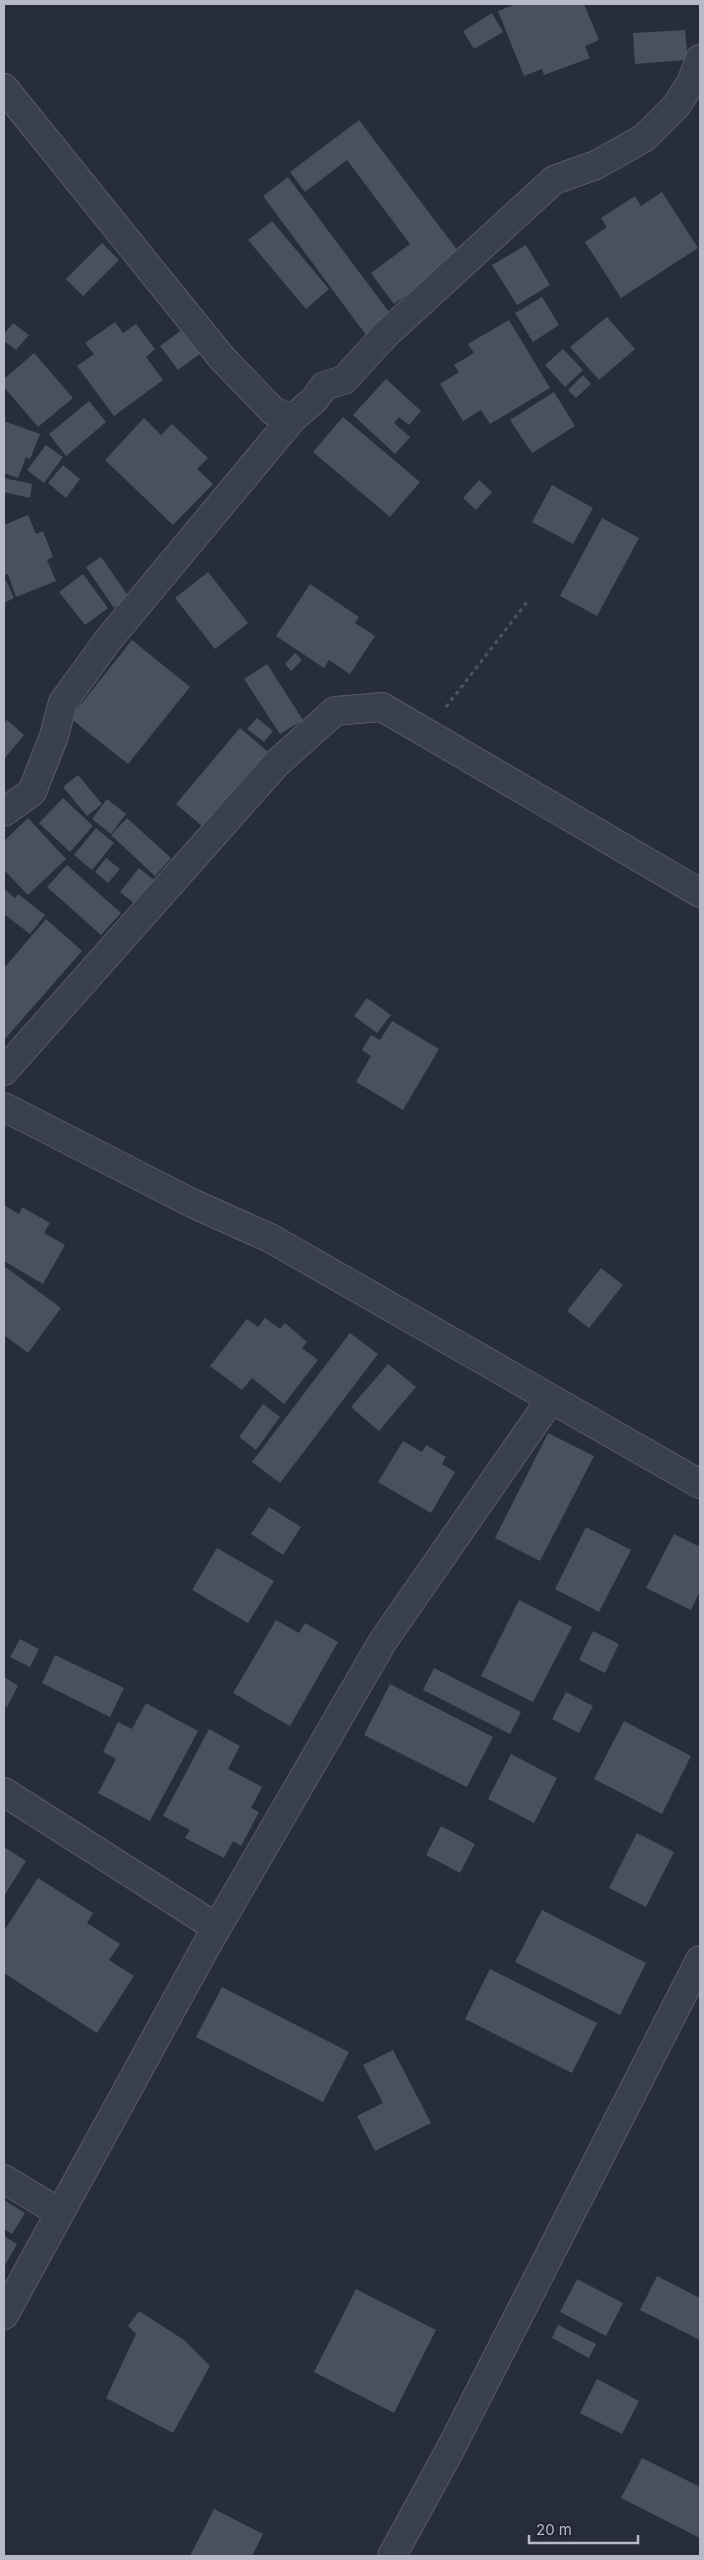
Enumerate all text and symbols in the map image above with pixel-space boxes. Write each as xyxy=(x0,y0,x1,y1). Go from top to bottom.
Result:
scale bar xyxy=(529,2512,638,2544)
text: 20 m xyxy=(536,2520,572,2539)

